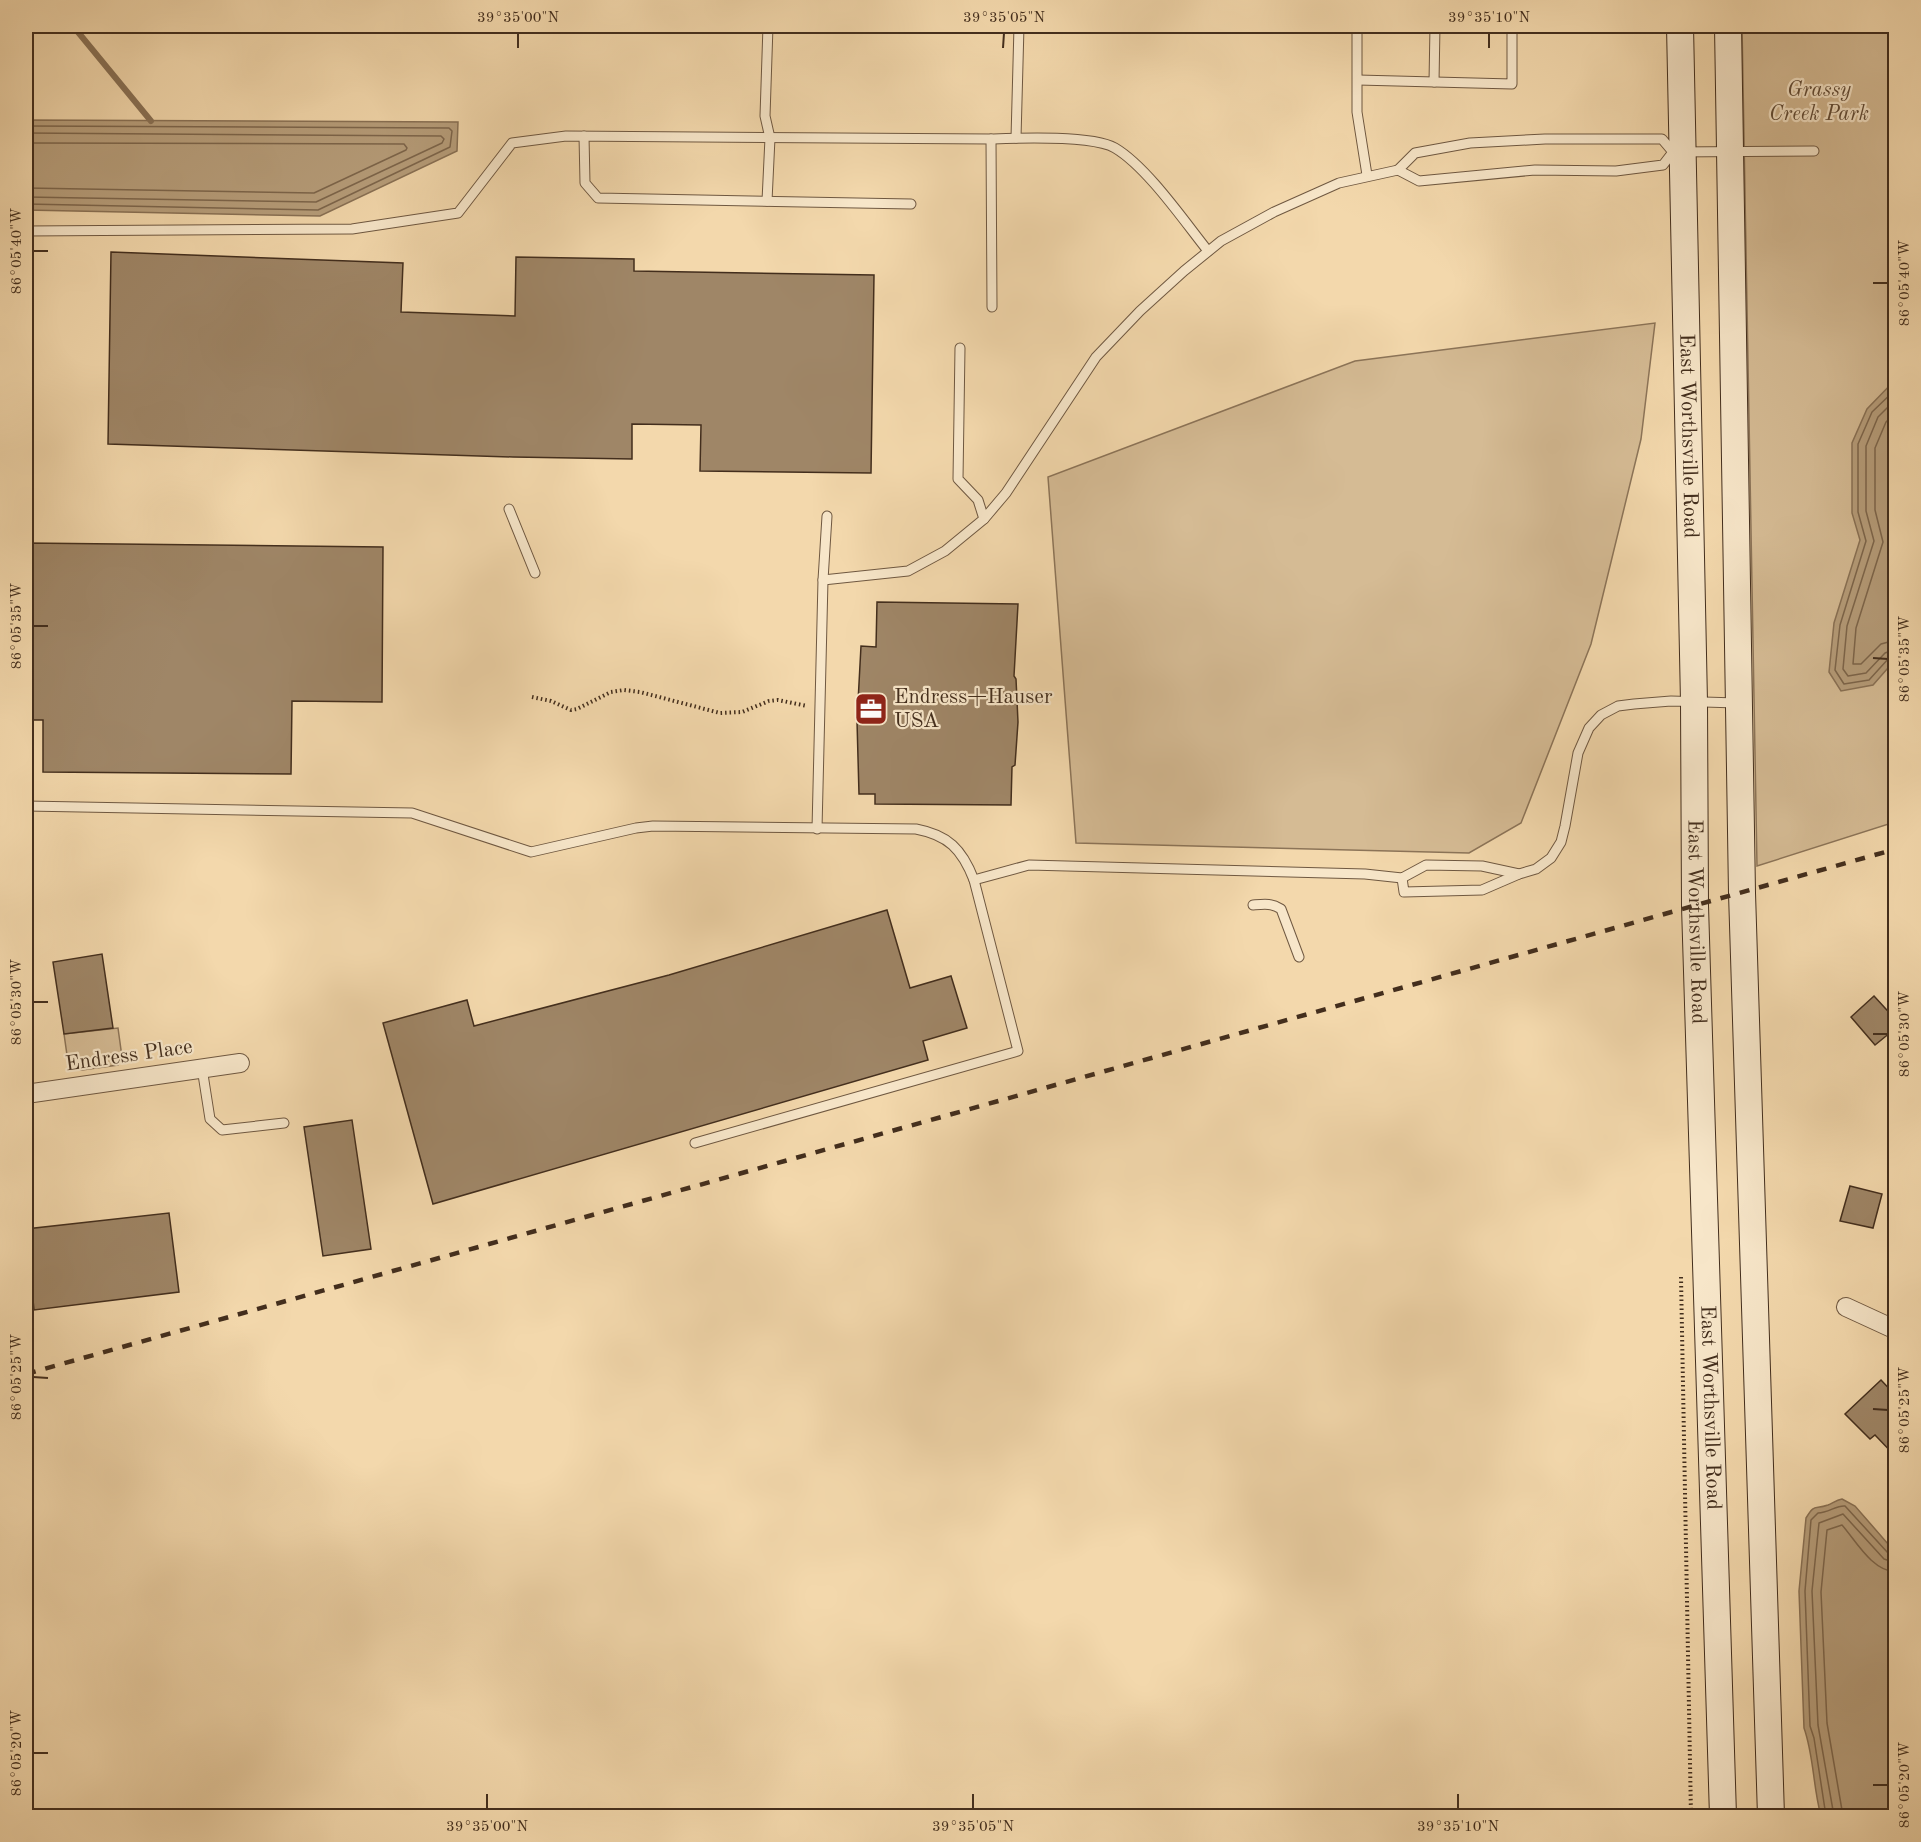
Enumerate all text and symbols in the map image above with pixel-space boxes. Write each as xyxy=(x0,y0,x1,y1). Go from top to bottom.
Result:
text: 39°35'00"N xyxy=(477,11,559,26)
text: 39°35'05"N xyxy=(963,11,1045,26)
text: 39°35'10"N xyxy=(1448,11,1530,26)
park label: Grassy Creek Park xyxy=(1769,80,1869,125)
text: 86°05'40"W xyxy=(10,208,25,294)
text: 86°05'40"W xyxy=(1898,240,1913,326)
street label: East Worthsville Road xyxy=(1676,333,1701,539)
text: 86°05'35"W xyxy=(10,583,25,669)
text: 86°05'35"W xyxy=(1898,616,1913,702)
place label: Endress+Hauser USA xyxy=(894,687,1053,732)
office icon: Endress+Hauser USA xyxy=(853,691,889,727)
street label: East Worthsville Road xyxy=(1684,819,1709,1025)
text: 86°05'30"W xyxy=(10,959,25,1045)
text: 86°05'30"W xyxy=(1898,991,1913,1077)
street label: Endress Place xyxy=(64,1037,194,1075)
street label: East Worthsville Road xyxy=(1697,1305,1724,1511)
text: 86°05'25"W xyxy=(10,1334,25,1420)
text: 86°05'25"W xyxy=(1898,1367,1913,1453)
text: 86°05'20"W xyxy=(10,1710,25,1796)
text: 86°05'20"W xyxy=(1898,1742,1913,1828)
text: 39°35'00"N xyxy=(446,1820,528,1835)
text: 39°35'05"N xyxy=(932,1820,1014,1835)
text: 39°35'10"N xyxy=(1417,1820,1499,1835)

